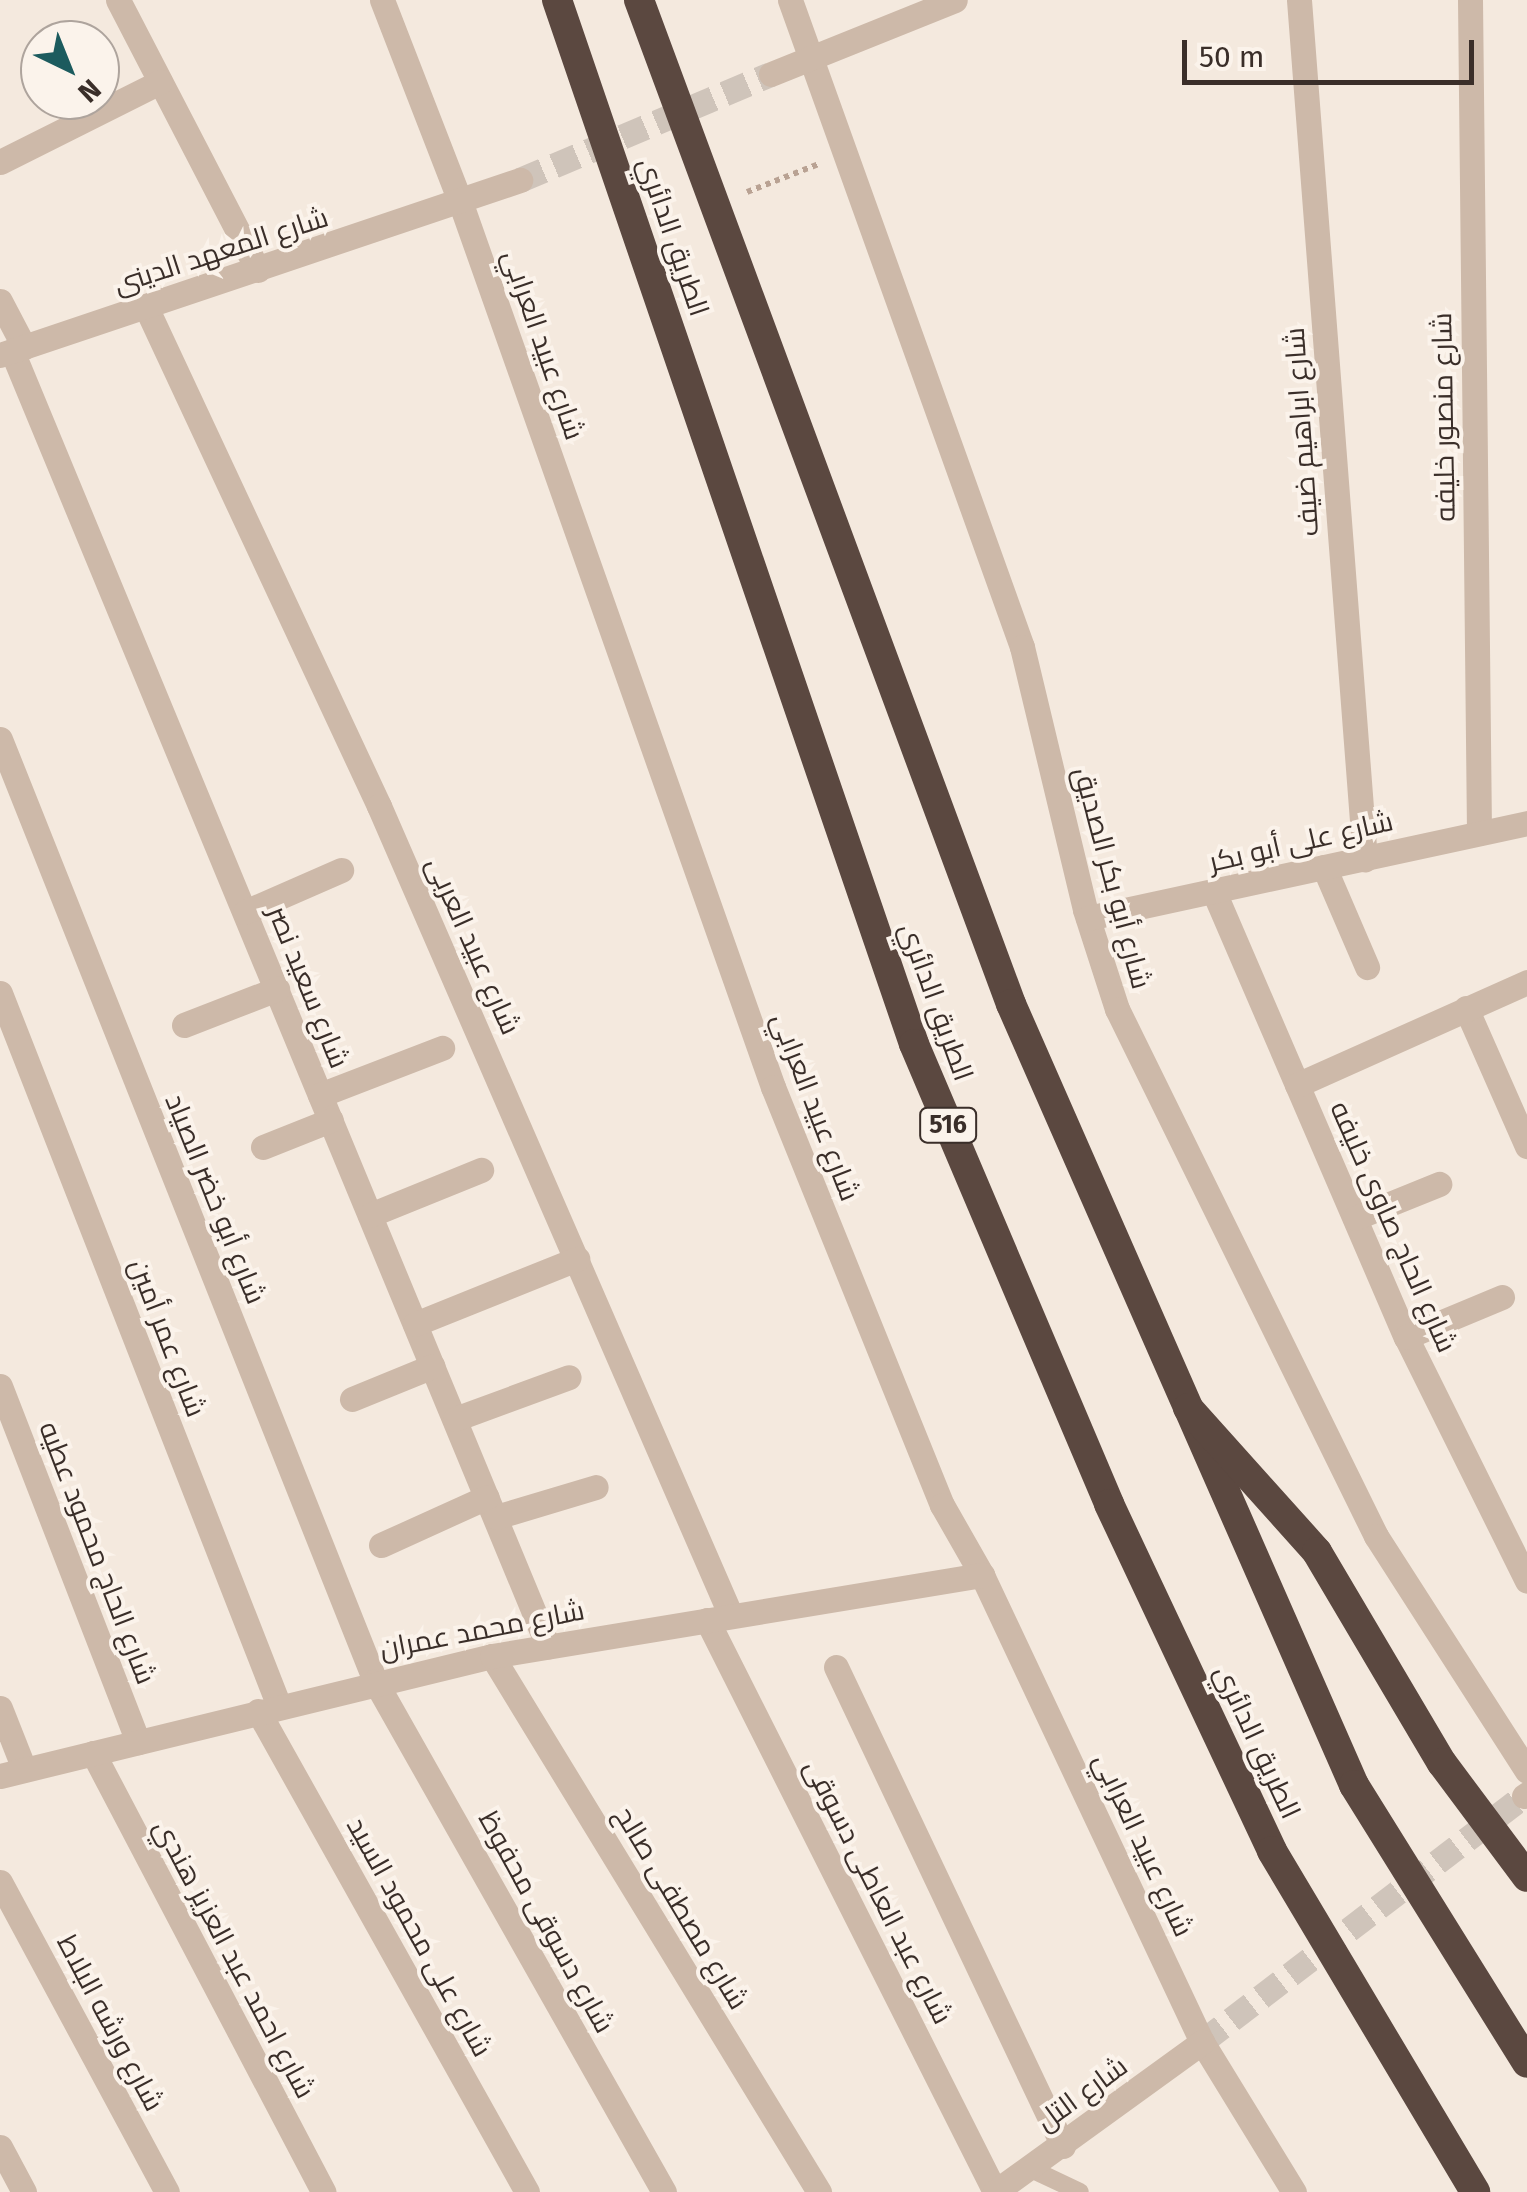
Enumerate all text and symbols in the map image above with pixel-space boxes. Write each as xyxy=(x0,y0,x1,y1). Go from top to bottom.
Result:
north arrow xyxy=(20,20,120,120)
scale bar xyxy=(1187,20,1480,82)
text: 50 m xyxy=(1199,39,1264,75)
text: N xyxy=(71,72,107,109)
street label: الطريق الدائري xyxy=(630,153,716,321)
street label: شارع المعهد الدينى xyxy=(110,201,332,301)
street label: شارع عبيد العرابي xyxy=(495,246,591,444)
street label: شارع منصور خليفه xyxy=(1425,312,1463,522)
street label: شارع ابراهيم ضيف xyxy=(1278,326,1326,538)
street label: شارع أبو بكر الصديق xyxy=(1066,763,1158,993)
street label: شارع على أبو بكر xyxy=(1206,804,1396,880)
street label: شارع عبيد العربى xyxy=(419,852,527,1040)
street label: شارع سعيد نصر xyxy=(260,901,356,1073)
street label: الطريق الدائري xyxy=(892,918,980,1086)
street label: شارع عبيد العرابي xyxy=(764,1008,866,1206)
street label: شارع أبو خضر الصياد xyxy=(158,1089,272,1309)
street label: شارع الحاج صاوى خليفه xyxy=(1323,1096,1463,1358)
road number: 516 xyxy=(918,1105,978,1145)
street label: شارع عمر أمين xyxy=(122,1254,212,1422)
street label: شارع الحاج محمود عطيه xyxy=(31,1417,163,1689)
street label: شارع محمد عمران xyxy=(377,1594,587,1666)
street label: الطريق الدائري xyxy=(1207,1660,1307,1824)
street label: شارع عبيد العرابي xyxy=(1086,1748,1200,1942)
street label: شارع عبد العاطى دسوقى xyxy=(797,1754,959,2030)
street label: شارع مصطفى صالح xyxy=(607,1800,755,2016)
street label: شارع دسوقى محفوظ xyxy=(471,1805,621,2039)
street label: شارع على محمود السيد xyxy=(339,1811,499,2063)
street label: شارع احمد عبد العزيز هندي xyxy=(146,1814,322,2104)
street label: شارع ورشه البلاط xyxy=(49,1929,171,2117)
street label: شارع التل xyxy=(1030,2050,1134,2138)

